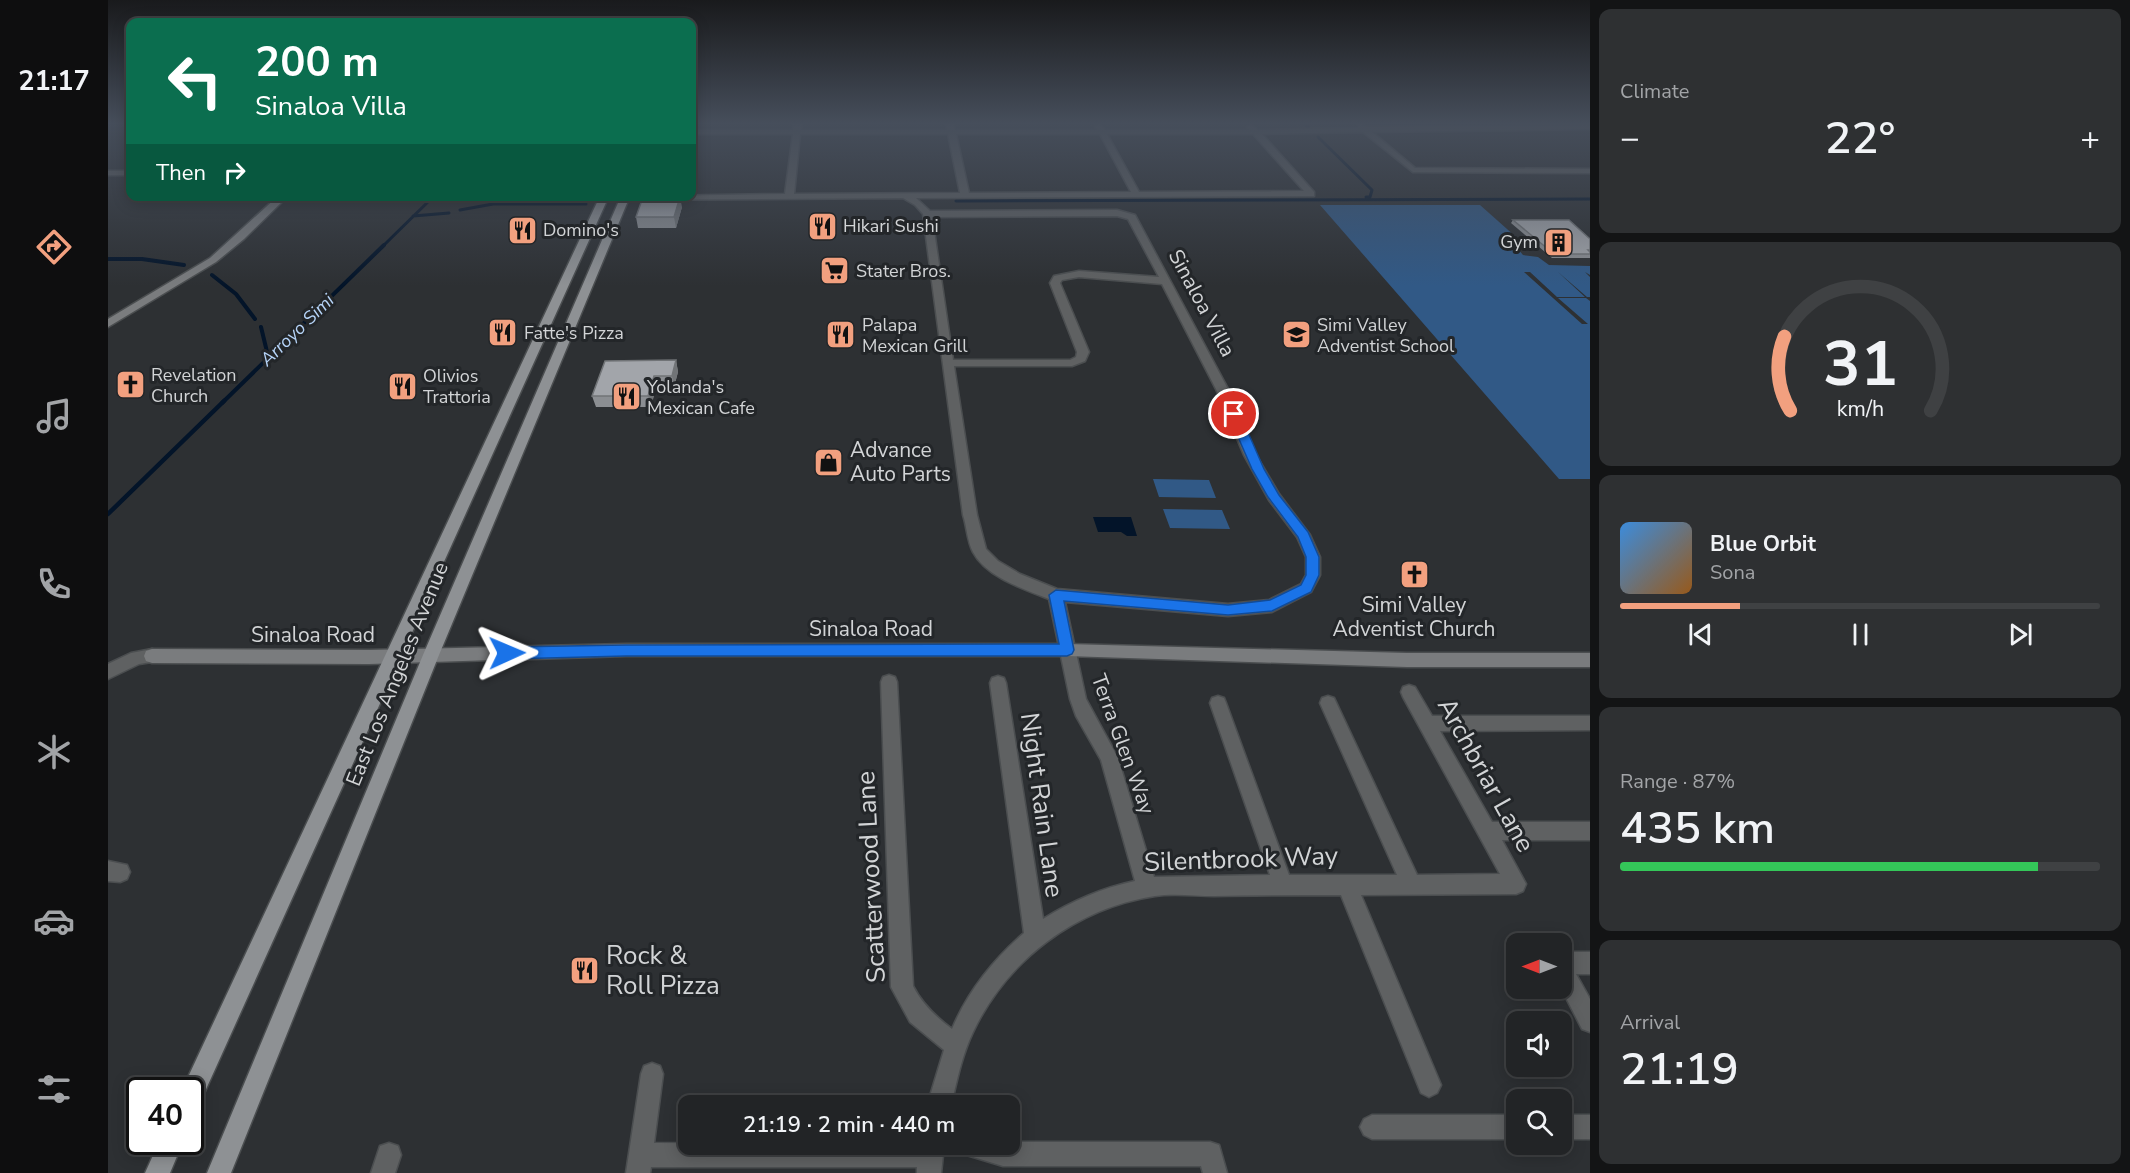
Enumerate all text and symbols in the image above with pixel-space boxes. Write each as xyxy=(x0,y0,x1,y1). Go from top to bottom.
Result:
text: 200 m xyxy=(255,34,379,91)
icon: left xyxy=(156,42,234,120)
text: 21:17 xyxy=(18,63,90,100)
text: Climate xyxy=(1620,78,1689,105)
text: Sinaloa Villa xyxy=(255,88,407,125)
text: 22° xyxy=(1825,108,1895,169)
text: − xyxy=(1620,116,1640,161)
text: + xyxy=(2080,116,2100,161)
icon: right xyxy=(218,156,251,189)
text: Then xyxy=(156,158,206,188)
restaurant icon: Hikari Sushi xyxy=(806,210,838,242)
restaurant icon: Domino's xyxy=(506,214,538,246)
place label: Hikari Sushi xyxy=(843,214,939,238)
place label: Domino's xyxy=(543,218,619,242)
icon: directions xyxy=(33,226,75,268)
building icon: Gym xyxy=(1543,226,1575,258)
place label: Gym xyxy=(1500,230,1538,254)
street label: Sinaloa Villa xyxy=(1162,244,1242,362)
supermarket icon: Stater Bros. xyxy=(819,255,851,287)
place label: Stater Bros. xyxy=(856,259,951,283)
water label: Arroyo Simi xyxy=(254,288,340,372)
place label: Palapa Mexican Grill xyxy=(862,313,968,358)
place label: Simi Valley Adventist School xyxy=(1317,313,1455,358)
restaurant icon: Fatte's Pizza xyxy=(487,317,519,349)
restaurant icon: Palapa Mexican Grill xyxy=(825,319,857,351)
school or university icon: Simi Valley Adventist School xyxy=(1280,319,1312,351)
place label: Fatte's Pizza xyxy=(524,321,624,345)
text: 31 xyxy=(1823,322,1897,407)
place label: Revelation Church xyxy=(151,363,237,408)
place label: Olivios Trattoria xyxy=(423,364,491,409)
church icon: Revelation Church xyxy=(114,369,146,401)
restaurant icon: Olivios Trattoria xyxy=(386,370,418,402)
place label: Yolanda's Mexican Cafe xyxy=(646,375,755,420)
restaurant icon: Yolanda's Mexican Cafe xyxy=(610,381,642,413)
pin xyxy=(1208,388,1259,439)
text: km/h xyxy=(1836,394,1884,424)
icon: music xyxy=(33,395,75,437)
icon: arrive xyxy=(1217,397,1250,430)
place label: Advance Auto Parts xyxy=(850,436,951,488)
shop icon: Advance Auto Parts xyxy=(813,446,845,478)
text: Blue Orbit xyxy=(1710,529,1816,559)
street label: East Los Angeles Avenue xyxy=(339,558,455,790)
church icon: Simi Valley Adventist Church xyxy=(1398,558,1430,590)
text: Sona xyxy=(1710,559,1755,586)
icon: phone xyxy=(33,563,75,605)
place label: Simi Valley Adventist Church xyxy=(1332,591,1496,643)
street label: Sinaloa Road xyxy=(809,615,933,643)
icon: previous xyxy=(1684,618,1717,651)
icon: pause xyxy=(1844,618,1877,651)
icon: next xyxy=(2004,618,2037,651)
street label: Sinaloa Road xyxy=(251,621,375,649)
position arrow xyxy=(475,621,539,685)
street label: Terra Glen Way xyxy=(1085,670,1161,818)
street label: Archbriar Lane xyxy=(1429,691,1543,859)
street label: Night Rain Lane xyxy=(1012,710,1072,900)
icon: climate xyxy=(33,731,75,773)
text: Range · 87% xyxy=(1620,768,1735,795)
street label: Scatterwood Lane xyxy=(848,770,894,984)
text: 435 km xyxy=(1620,798,1775,859)
street label: Silentbrook Way xyxy=(1143,838,1339,880)
icon: car xyxy=(33,900,75,942)
north arrow xyxy=(1506,933,1572,999)
map controls xyxy=(1506,933,1572,1155)
place label: Rock & Roll Pizza xyxy=(606,938,720,1003)
restaurant icon: Rock & Roll Pizza xyxy=(569,954,601,986)
text: Arrival xyxy=(1620,1009,1680,1036)
button: sound xyxy=(1506,1011,1572,1077)
text: 21:19 xyxy=(1620,1039,1739,1100)
icon: filters xyxy=(33,1068,75,1110)
speed limit sign: 40 xyxy=(126,1077,204,1155)
button: search xyxy=(1506,1089,1572,1155)
text: 21:19 · 2 min · 440 m xyxy=(743,1110,955,1140)

